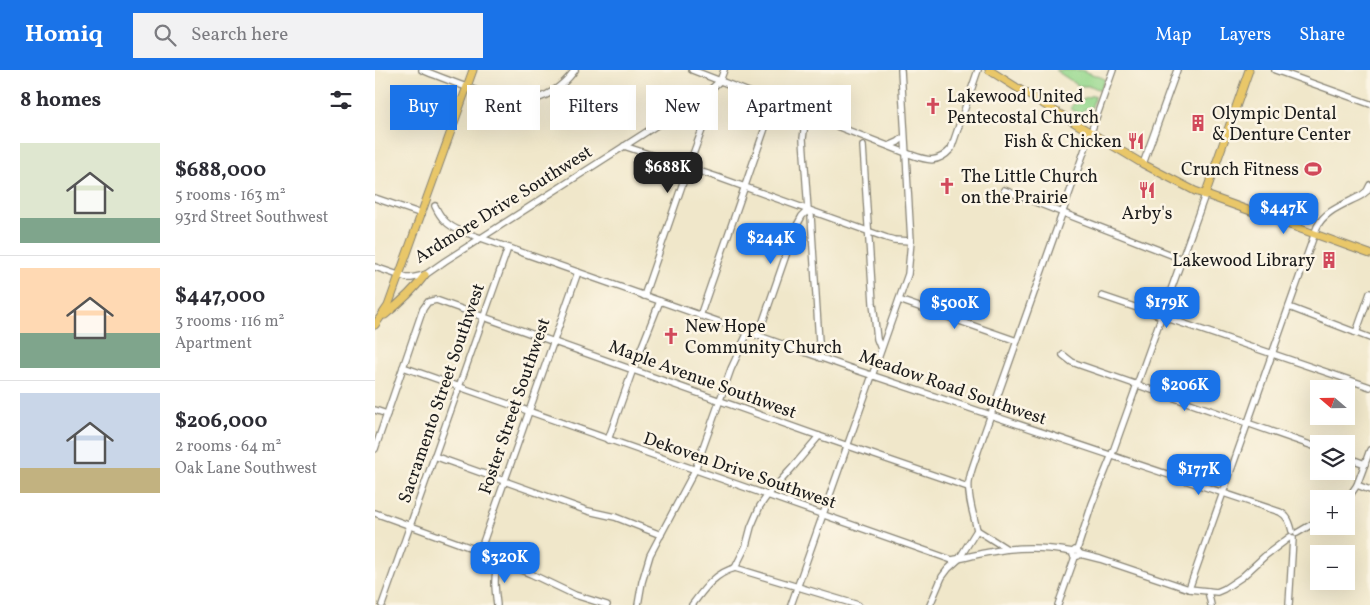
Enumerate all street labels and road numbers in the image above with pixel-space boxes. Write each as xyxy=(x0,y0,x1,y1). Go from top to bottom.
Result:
street label: Ardmore Drive Southwest xyxy=(410,140,598,270)
street label: Sacramento Street Southwest xyxy=(393,280,492,507)
street label: Foster Street Southwest xyxy=(473,315,557,498)
street label: Maple Avenue Southwest xyxy=(605,335,800,426)
street label: Meadow Road Southwest xyxy=(855,345,1050,432)
street label: Dekoven Drive Southwest xyxy=(640,427,839,516)

